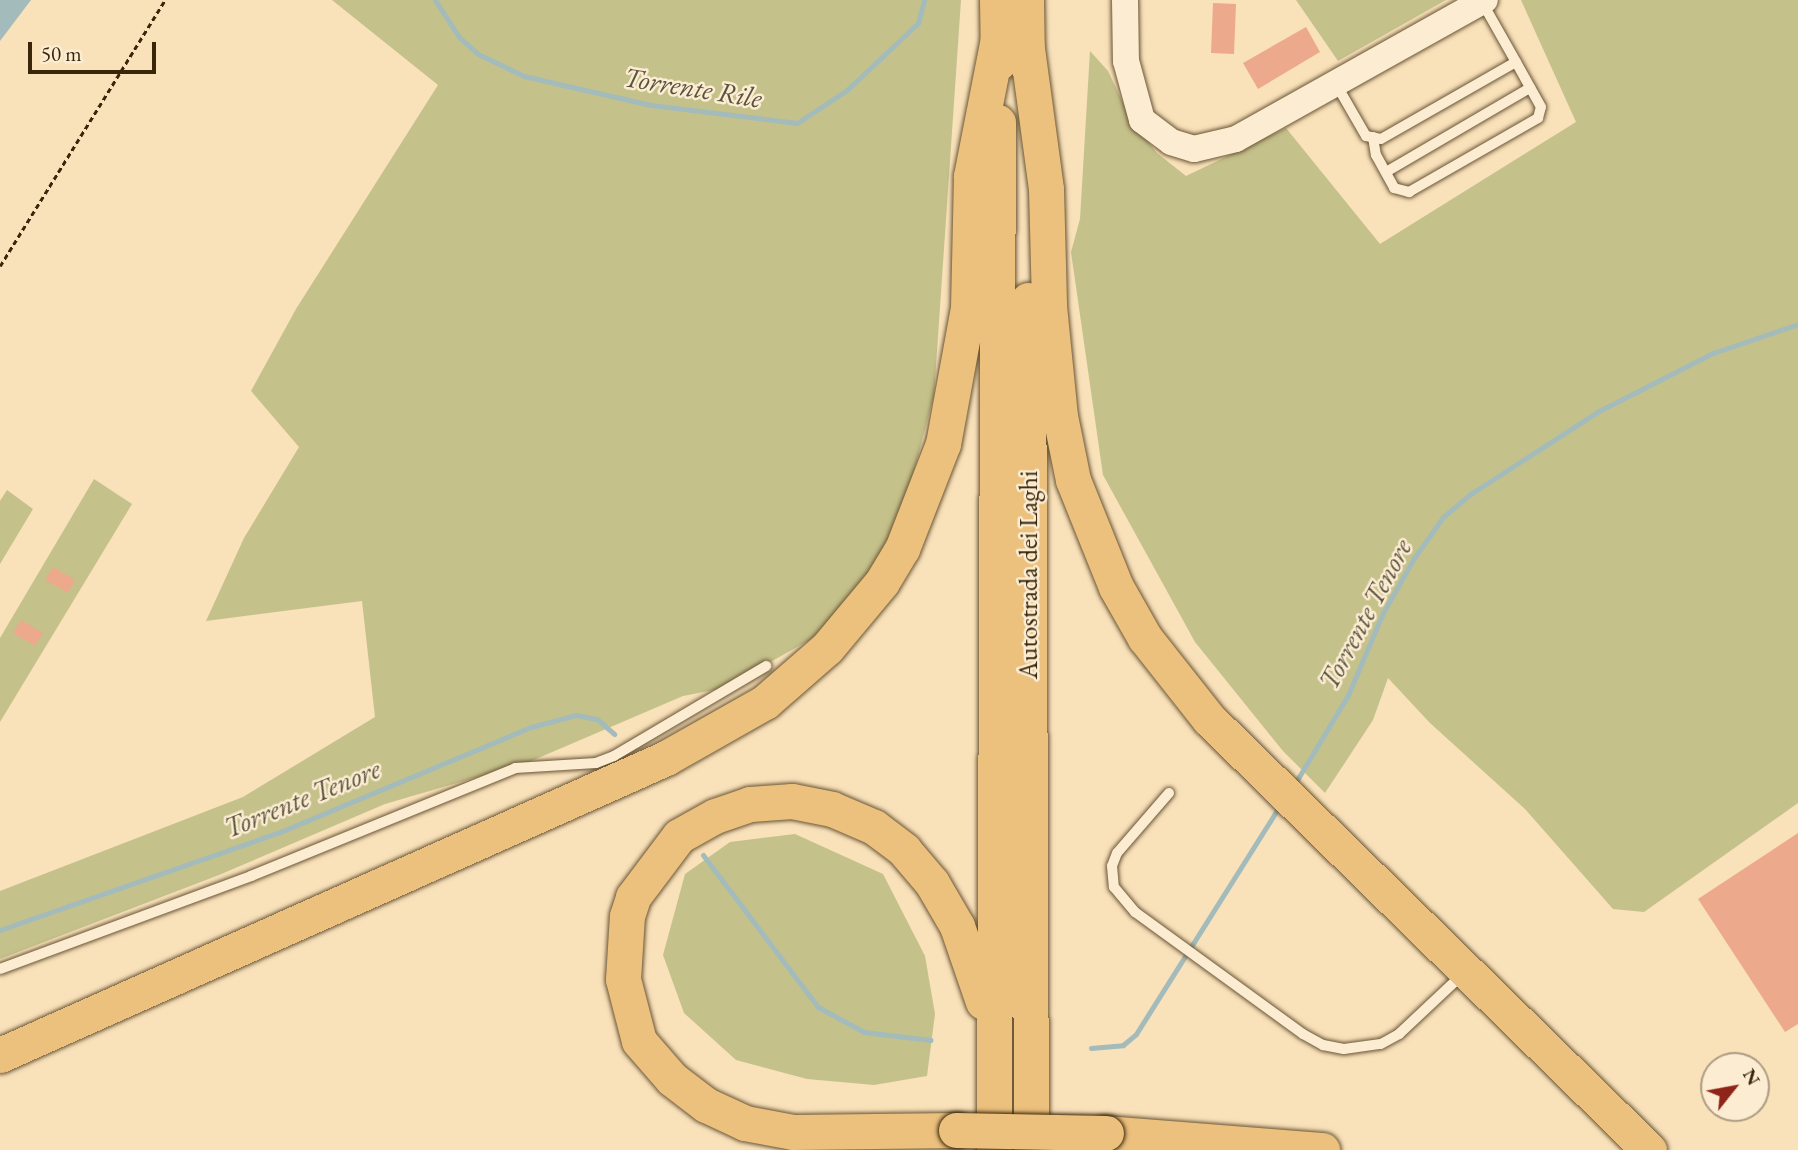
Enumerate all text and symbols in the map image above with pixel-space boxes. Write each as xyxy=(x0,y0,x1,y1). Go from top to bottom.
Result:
scale bar xyxy=(32,28,159,72)
text: 50 m xyxy=(41,40,82,67)
water label: Torrente Rile xyxy=(622,60,764,114)
street label: Autostrada dei Laghi xyxy=(1013,471,1045,679)
water label: Torrente Tenore xyxy=(1311,533,1419,695)
water label: Torrente Tenore xyxy=(219,751,385,845)
north arrow xyxy=(1700,1052,1770,1122)
text: N xyxy=(1737,1064,1766,1090)

